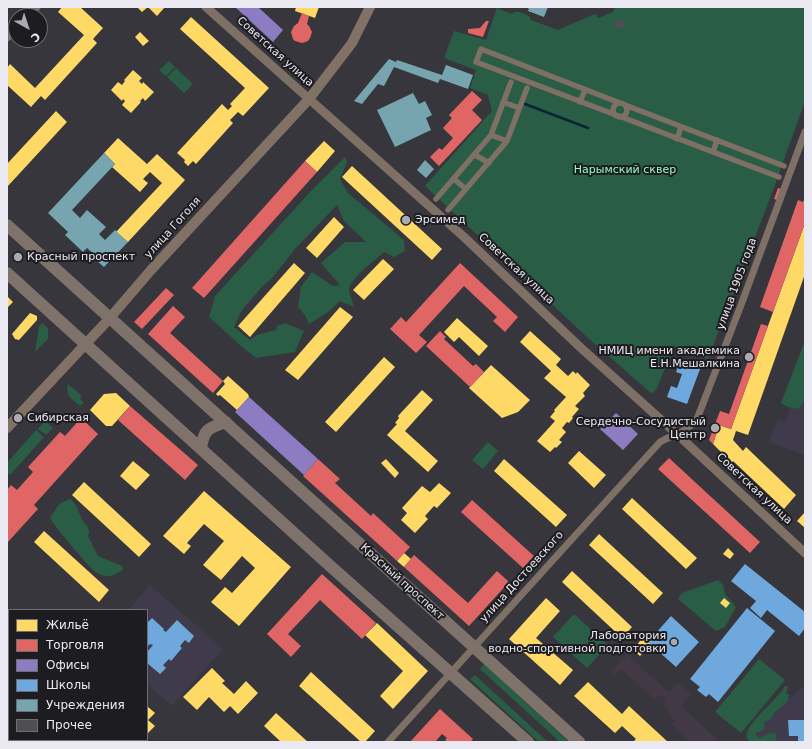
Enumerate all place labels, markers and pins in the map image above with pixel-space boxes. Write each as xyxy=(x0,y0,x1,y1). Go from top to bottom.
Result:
place label: Эрсимед xyxy=(415,213,466,227)
marker: Эрсимед xyxy=(400,214,412,226)
place label: Красный проспект xyxy=(27,250,135,264)
marker: Красный проспект xyxy=(12,251,24,263)
place label: НМИЦ имени академика Е.Н.Мешалкина xyxy=(599,344,740,370)
marker: НМИЦ имени академика Е.Н.Мешалкина xyxy=(743,351,755,363)
place label: Сибирская xyxy=(27,411,89,425)
marker: Сибирская xyxy=(12,412,24,424)
place label: Сердечно-Сосудистый Центр xyxy=(576,415,706,441)
marker: Сердечно-Сосудистый Центр xyxy=(709,422,721,434)
place label: Лаборатория водно-спортивной подготовки xyxy=(488,629,666,655)
marker: Лаборатория водно-спортивной подготовки xyxy=(669,637,679,647)

